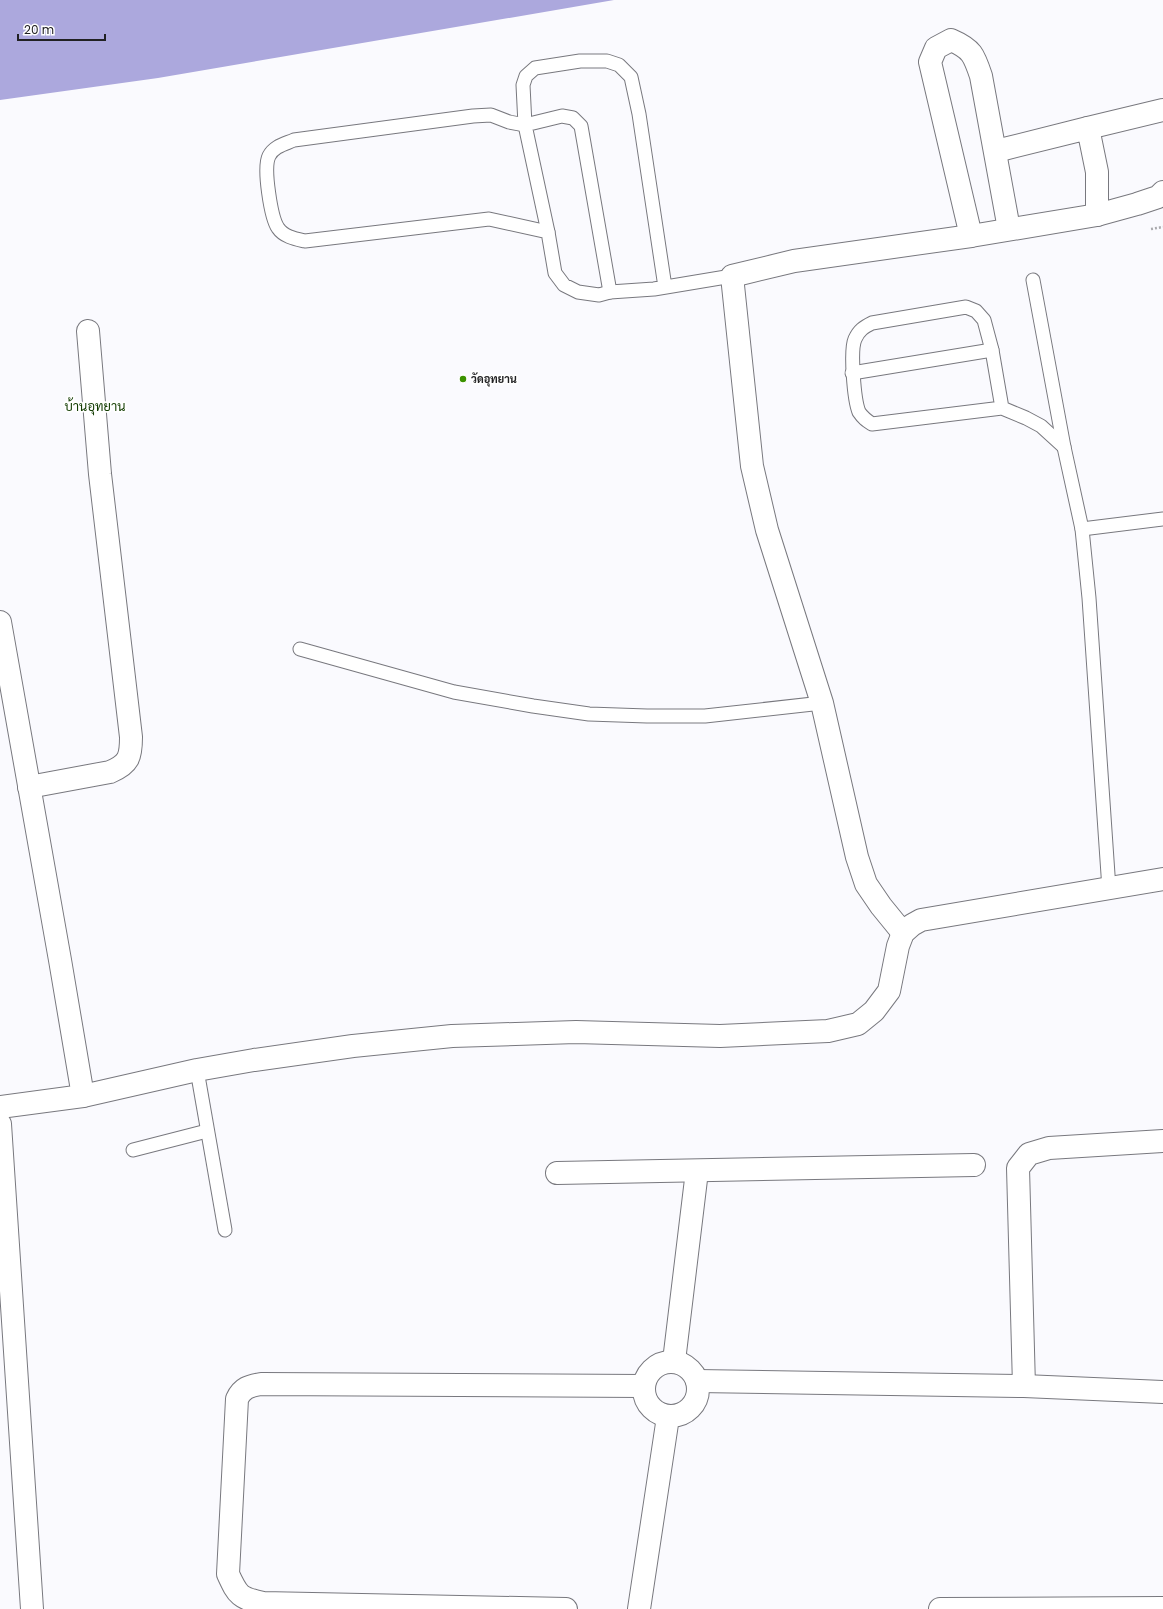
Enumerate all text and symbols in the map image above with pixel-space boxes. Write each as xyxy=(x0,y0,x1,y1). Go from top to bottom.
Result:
scale bar xyxy=(18,16,105,42)
text: 20 m xyxy=(24,21,54,38)
place label: วัดอุทยาน xyxy=(471,371,517,387)
marker: วัดอุทยาน xyxy=(458,374,468,384)
district label: บ้านอุทยาน xyxy=(64,397,126,416)

